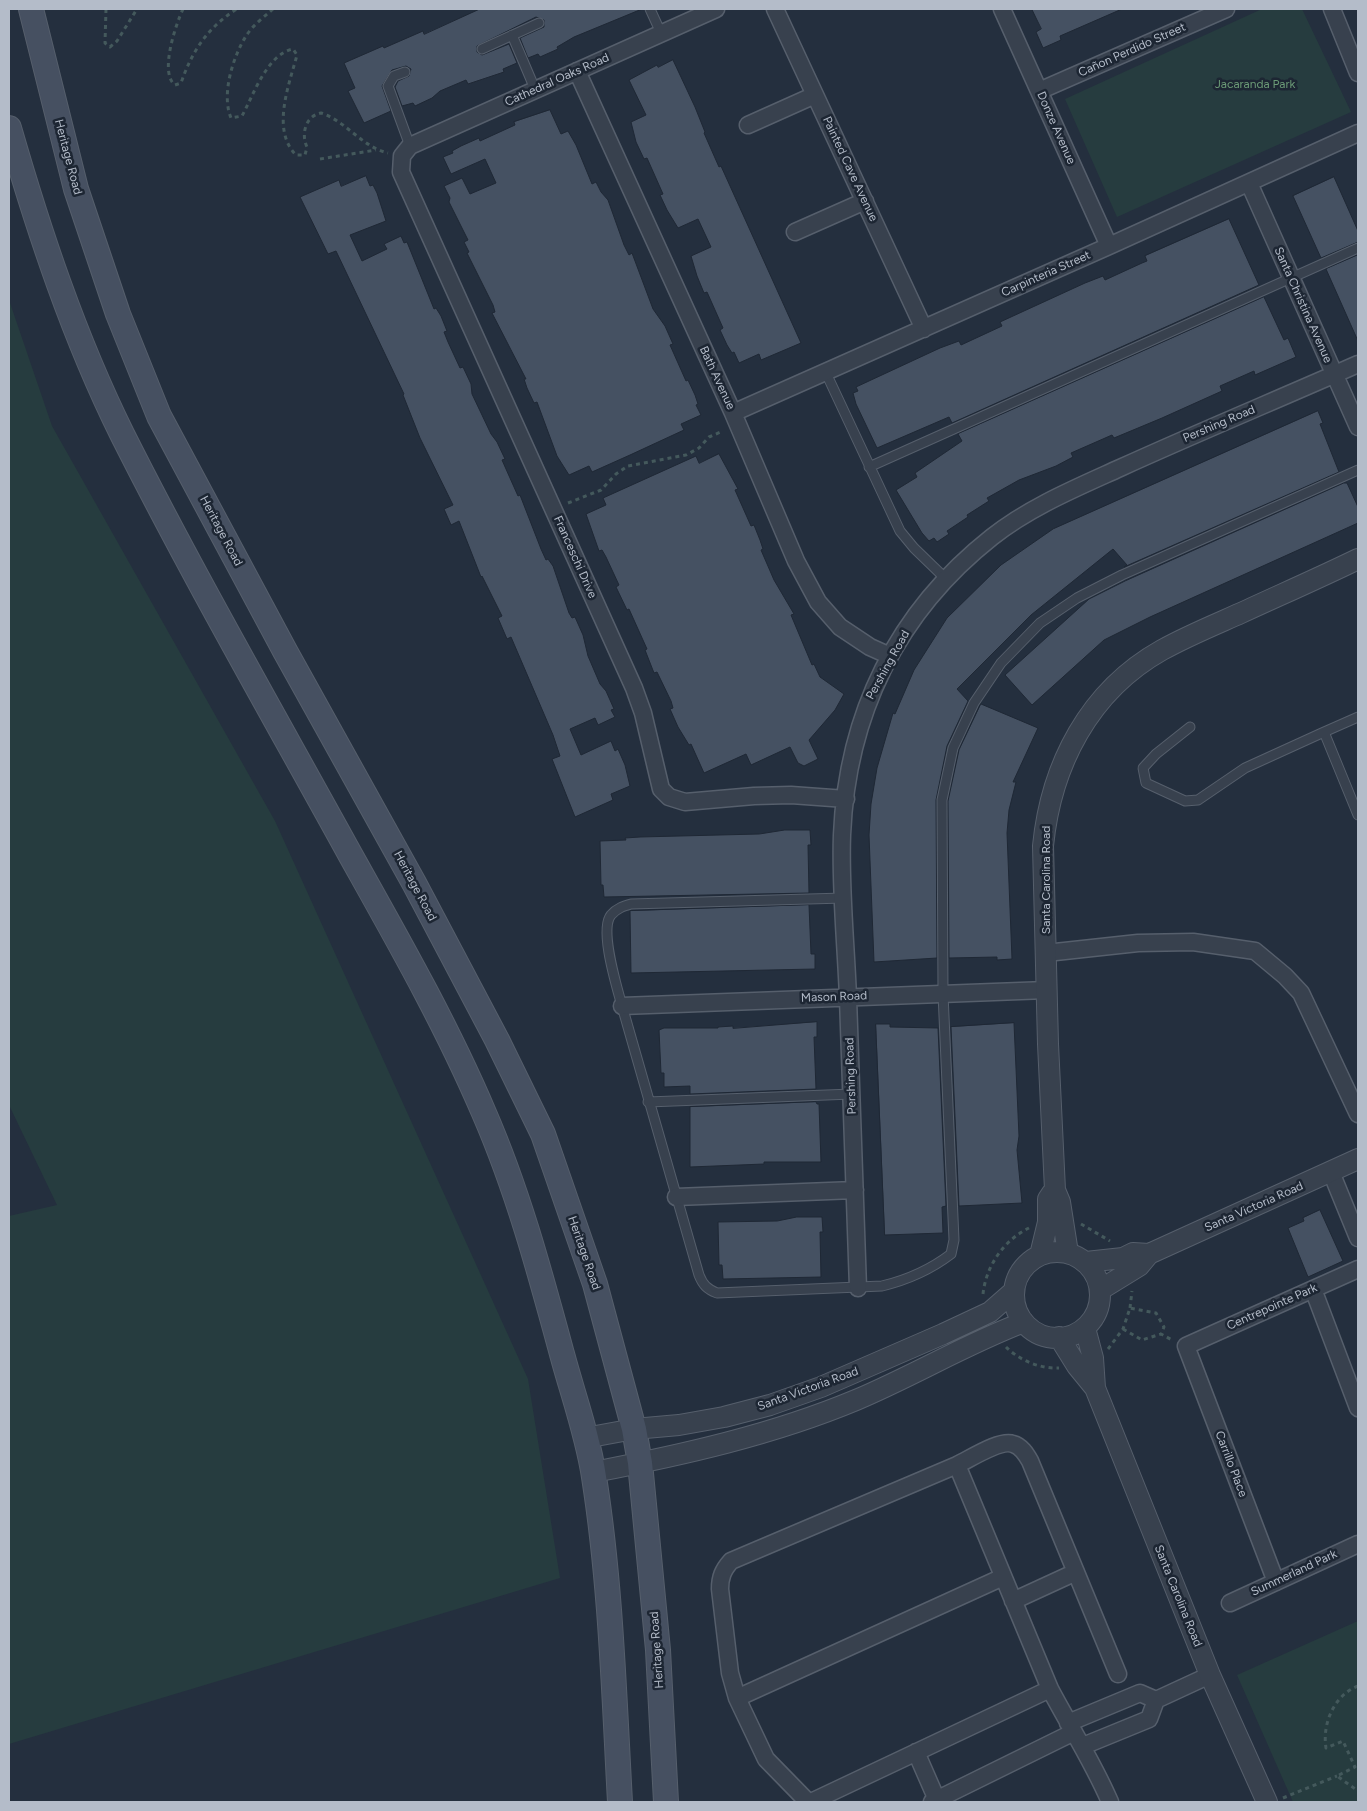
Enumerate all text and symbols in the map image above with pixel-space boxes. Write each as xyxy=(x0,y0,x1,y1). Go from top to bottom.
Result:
street label: Cañon Perdido Street xyxy=(1076,20,1188,80)
street label: Cathedral Oaks Road xyxy=(503,50,611,110)
park label: Jacaranda Park xyxy=(1215,77,1295,91)
street label: Donze Avenue xyxy=(1034,89,1078,167)
street label: Painted Cave Avenue xyxy=(819,114,881,224)
street label: Heritage Road xyxy=(51,118,85,196)
street label: Santa Christina Avenue xyxy=(1271,245,1335,365)
street label: Carpinteria Street xyxy=(999,248,1093,300)
street label: Bath Avenue xyxy=(696,344,738,412)
street label: Pershing Road xyxy=(1181,402,1257,446)
street label: Heritage Road xyxy=(197,494,245,568)
street label: Franceschi Drive xyxy=(550,514,600,600)
street label: Pershing Road xyxy=(863,628,913,702)
street label: Santa Carolina Road xyxy=(1039,826,1053,934)
street label: Heritage Road xyxy=(391,849,439,923)
street label: Mason Road xyxy=(801,989,867,1005)
street label: Pershing Road xyxy=(842,1037,860,1115)
street label: Santa Victoria Road xyxy=(1202,1179,1306,1235)
street label: Heritage Road xyxy=(565,1214,603,1292)
street label: Centrepointe Park xyxy=(1225,1281,1319,1333)
street label: Santa Victoria Road xyxy=(756,1364,860,1414)
street label: Carrillo Place xyxy=(1212,1429,1250,1499)
street label: Santa Carolina Road xyxy=(1151,1543,1205,1649)
street label: Summerland Park xyxy=(1249,1547,1339,1599)
street label: Heritage Road xyxy=(647,1611,667,1689)

